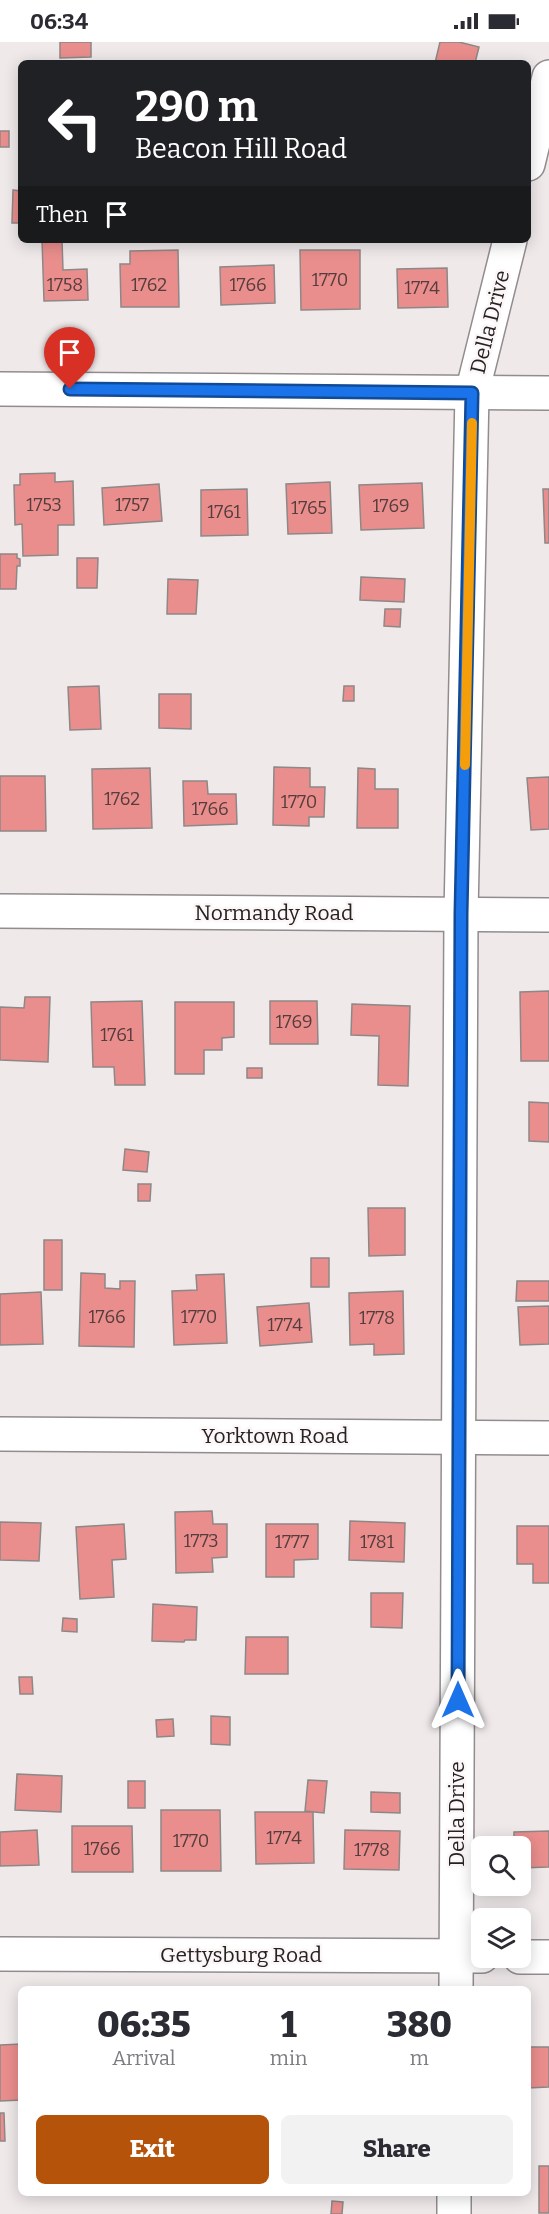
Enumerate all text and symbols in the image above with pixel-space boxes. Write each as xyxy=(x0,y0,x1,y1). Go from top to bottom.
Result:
text: 06:34 xyxy=(30,8,88,35)
text: 290 m xyxy=(135,82,258,132)
icon: left xyxy=(36,84,114,162)
text: Beacon Hill Road xyxy=(135,133,347,165)
icon: arrive xyxy=(100,198,133,231)
text: Then xyxy=(36,201,88,228)
street label: Della Drive xyxy=(465,268,515,376)
house number: 1770 xyxy=(312,269,348,291)
house number: 1758 xyxy=(47,274,83,296)
house number: 1762 xyxy=(131,274,167,296)
house number: 1766 xyxy=(229,274,267,296)
house number: 1774 xyxy=(404,277,440,299)
pin xyxy=(44,327,95,389)
icon: arrive xyxy=(53,336,86,369)
house number: 1753 xyxy=(26,494,62,516)
house number: 1757 xyxy=(115,494,149,516)
house number: 1769 xyxy=(372,495,410,517)
house number: 1765 xyxy=(291,497,327,519)
house number: 1761 xyxy=(207,501,241,523)
house number: 1762 xyxy=(104,788,140,810)
house number: 1770 xyxy=(281,791,317,813)
house number: 1766 xyxy=(191,798,229,820)
street label: Normandy Road xyxy=(195,900,354,926)
house number: 1769 xyxy=(275,1011,313,1033)
house number: 1761 xyxy=(100,1024,134,1046)
house number: 1766 xyxy=(88,1306,126,1328)
house number: 1770 xyxy=(181,1306,217,1328)
house number: 1778 xyxy=(359,1307,395,1329)
house number: 1774 xyxy=(267,1314,303,1336)
street label: Yorktown Road xyxy=(202,1423,348,1449)
house number: 1773 xyxy=(183,1530,219,1552)
house number: 1777 xyxy=(275,1531,309,1553)
house number: 1781 xyxy=(360,1531,395,1553)
position arrow xyxy=(426,1668,490,1732)
street label: Della Drive xyxy=(444,1761,470,1867)
house number: 1774 xyxy=(266,1827,302,1849)
house number: 1770 xyxy=(173,1830,209,1852)
map controls xyxy=(471,1836,531,1968)
button: search xyxy=(471,1836,531,1896)
house number: 1766 xyxy=(83,1838,121,1860)
house number: 1778 xyxy=(354,1839,390,1861)
button: layers xyxy=(471,1908,531,1968)
street label: Gettysburg Road xyxy=(160,1942,322,1968)
text: 06:35 xyxy=(97,2003,191,2047)
text: 1 xyxy=(281,2003,297,2047)
text: 380 xyxy=(387,2003,452,2047)
text: Arrival xyxy=(112,2046,176,2070)
text: min xyxy=(270,2046,308,2070)
text: m xyxy=(410,2046,429,2070)
button: Exit xyxy=(36,2115,269,2184)
button: Share xyxy=(281,2115,513,2184)

